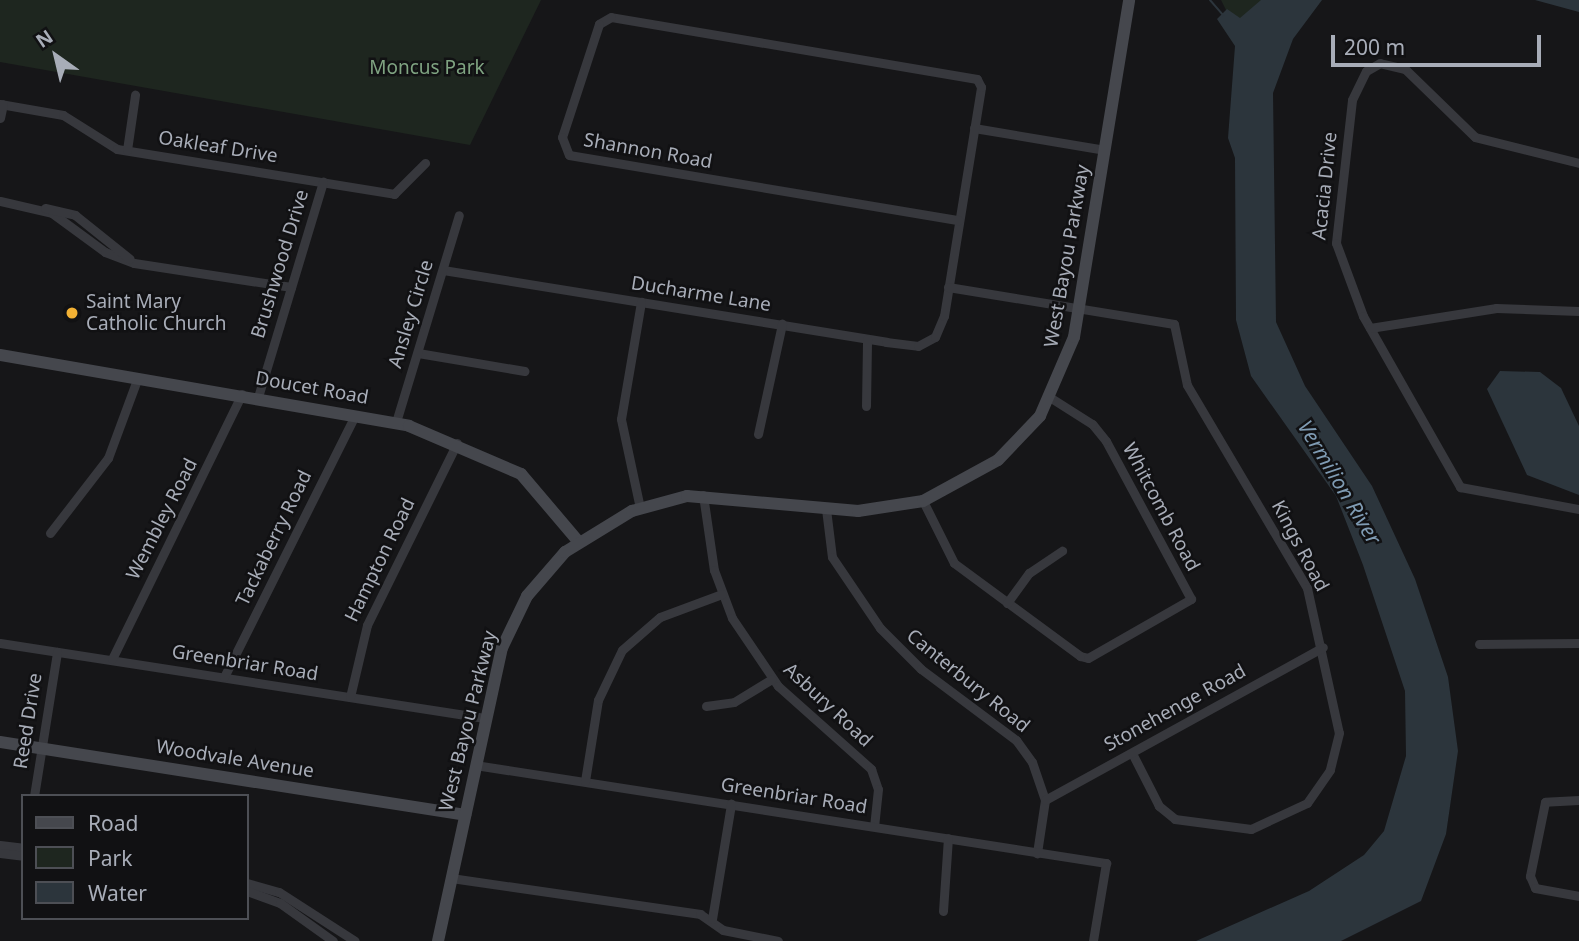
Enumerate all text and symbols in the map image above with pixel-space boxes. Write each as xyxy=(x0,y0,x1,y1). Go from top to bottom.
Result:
north arrow xyxy=(21,21,91,91)
scale bar xyxy=(1334,21,1544,65)
text: N xyxy=(31,23,58,54)
text: 200 m xyxy=(1344,33,1405,61)
park label: Moncus Park xyxy=(369,57,485,79)
street label: Oakleaf Drive xyxy=(157,126,279,168)
street label: Shannon Road xyxy=(582,128,714,174)
street label: Acacia Drive xyxy=(1308,131,1342,241)
street label: West Bayou Parkway xyxy=(1040,163,1094,349)
street label: Brushwood Drive xyxy=(247,187,313,341)
street label: Ansley Circle xyxy=(384,257,438,371)
street label: Ducharme Lane xyxy=(629,272,773,316)
place label: Saint Mary Catholic Church xyxy=(86,291,226,335)
marker: Saint Mary Catholic Church xyxy=(64,305,80,321)
street label: Doucet Road xyxy=(254,367,370,409)
water label: Vermilion River xyxy=(1293,415,1387,549)
street label: Whitcomb Road xyxy=(1118,439,1204,575)
street label: Wembley Road xyxy=(122,455,202,583)
street label: Tackaberry Road xyxy=(231,466,317,610)
street label: Hampton Road xyxy=(340,494,420,626)
street label: Kings Road xyxy=(1267,497,1333,595)
street label: Canterbury Road xyxy=(902,625,1034,737)
street label: West Bayou Parkway xyxy=(435,628,501,814)
street label: Greenbriar Road xyxy=(170,640,320,686)
street label: Asbury Road xyxy=(779,658,877,752)
street label: Stonehenge Road xyxy=(1100,660,1250,756)
street label: Reed Drive xyxy=(9,671,47,771)
street label: Woodvale Avenue xyxy=(154,735,316,783)
street label: Greenbriar Road xyxy=(719,773,869,819)
legend xyxy=(21,794,248,920)
text: Road xyxy=(88,809,138,837)
text: Park xyxy=(88,844,132,872)
text: Water xyxy=(88,879,147,907)

